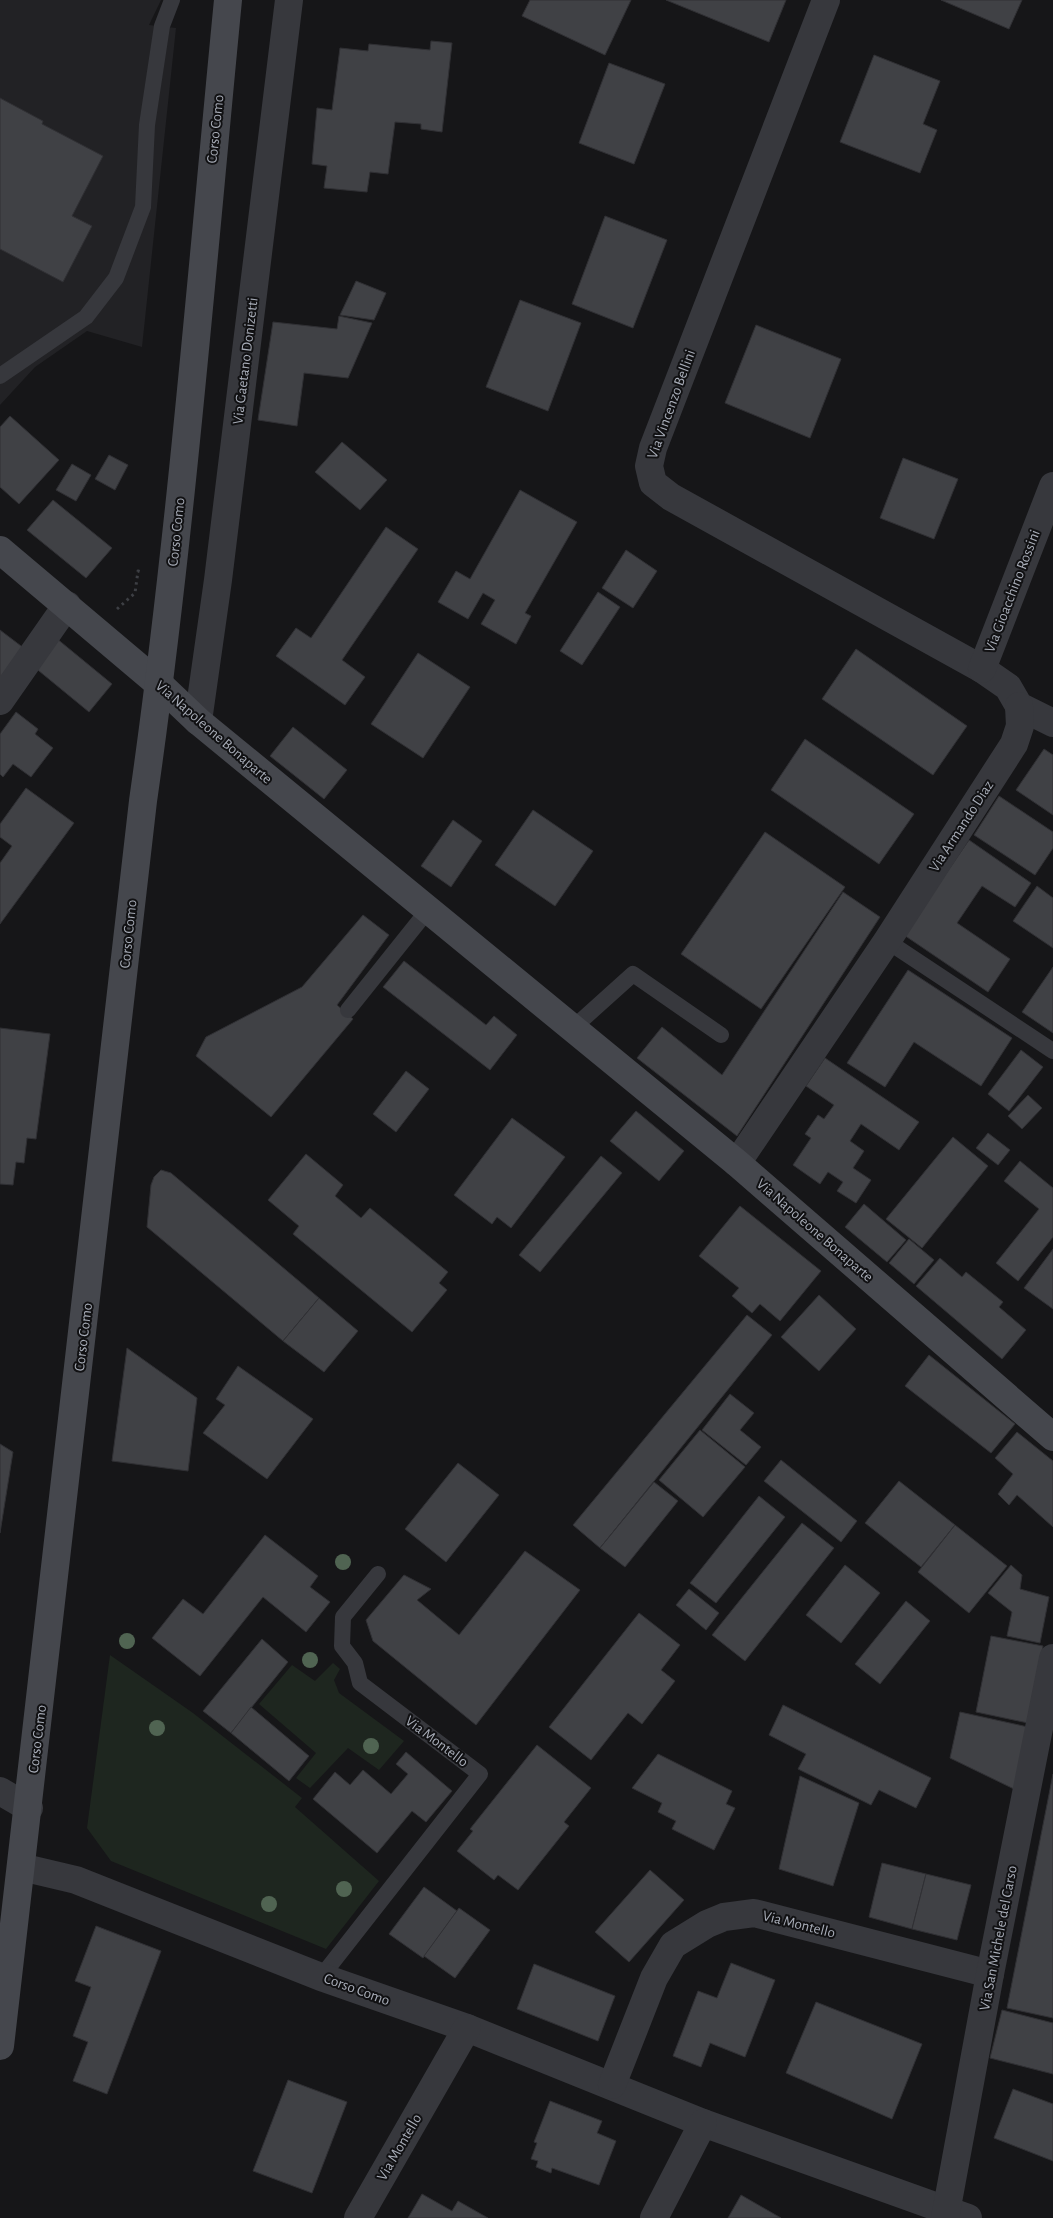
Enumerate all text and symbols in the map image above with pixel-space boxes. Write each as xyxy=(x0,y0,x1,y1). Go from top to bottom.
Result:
street label: Corso Como xyxy=(204,94,227,164)
street label: Via Gaetano Donizetti xyxy=(230,297,261,425)
street label: Via Vincenzo Bellini xyxy=(645,348,698,461)
street label: Corso Como xyxy=(165,497,188,567)
street label: Via Gioacchino Rossini xyxy=(982,528,1043,655)
street label: Via Napoleone Bonaparte xyxy=(153,678,275,787)
street label: Via Armando Diaz xyxy=(926,778,996,875)
street label: Corso Como xyxy=(117,899,140,969)
street label: Via Napoleone Bonaparte xyxy=(754,1176,876,1285)
street label: Corso Como xyxy=(72,1302,95,1372)
street label: Corso Como xyxy=(26,1704,49,1774)
street label: Via Montello xyxy=(403,1713,471,1770)
street label: Via San Michele del Carso xyxy=(977,1864,1020,2012)
street label: Via Montello xyxy=(761,1908,837,1941)
street label: Corso Como xyxy=(322,1971,392,2008)
street label: Via Montello xyxy=(374,2111,424,2183)

